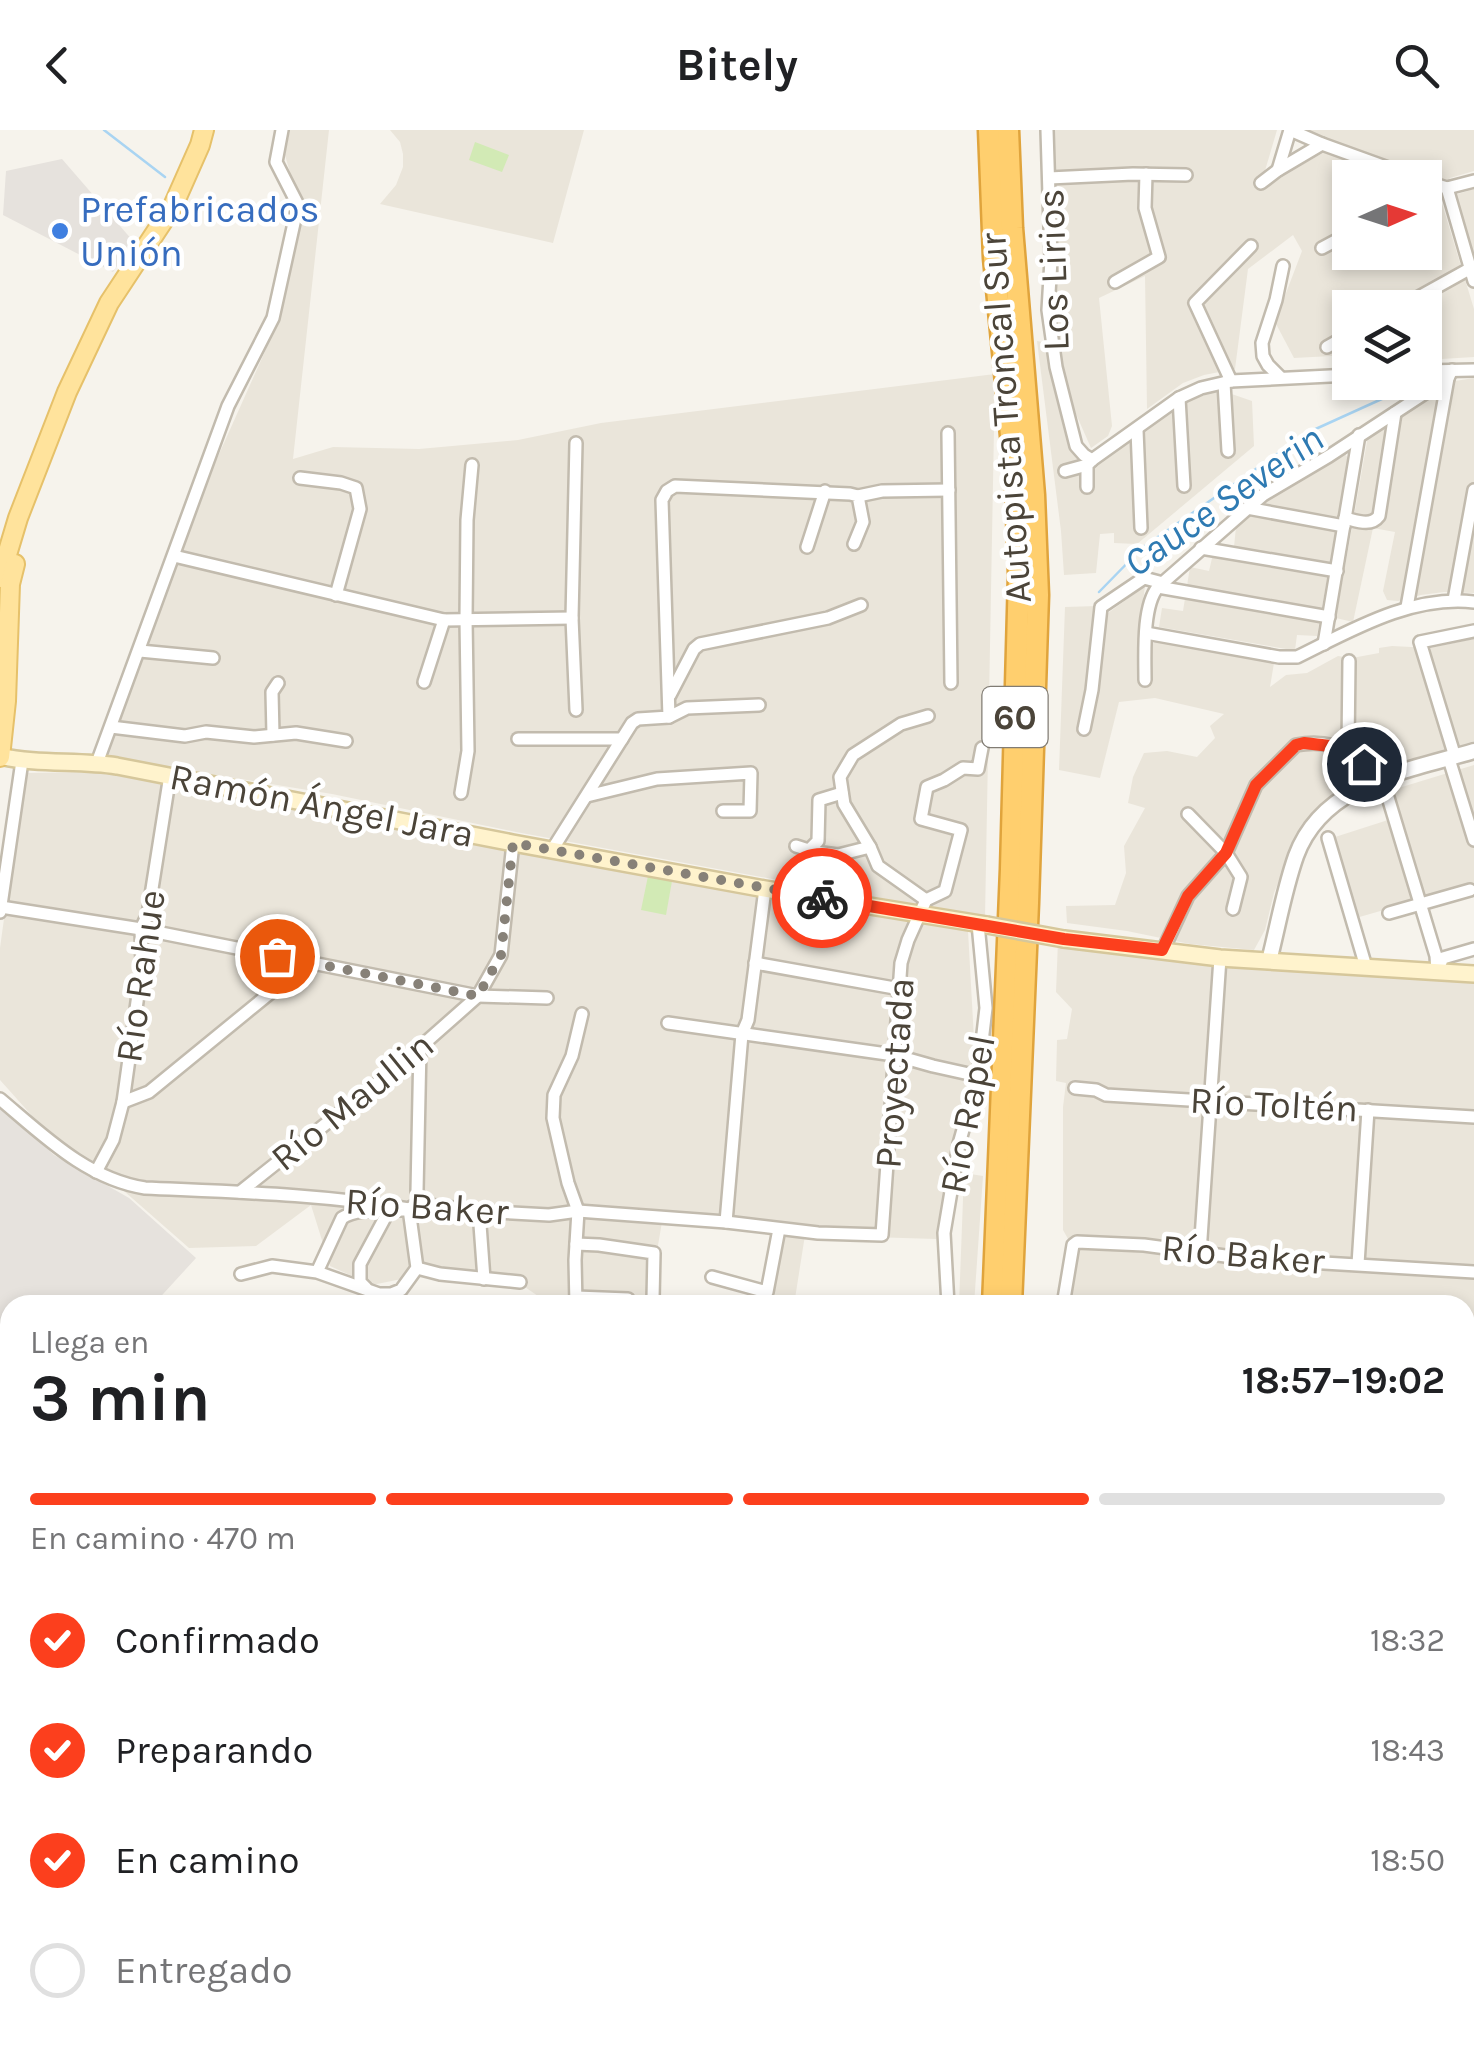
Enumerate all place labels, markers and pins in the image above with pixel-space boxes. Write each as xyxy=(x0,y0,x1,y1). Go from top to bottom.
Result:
place label: Prefabricados Unión xyxy=(80,187,320,276)
marker: Prefabricados Unión xyxy=(49,220,71,242)
pin xyxy=(1322,722,1407,807)
pin xyxy=(235,914,320,999)

